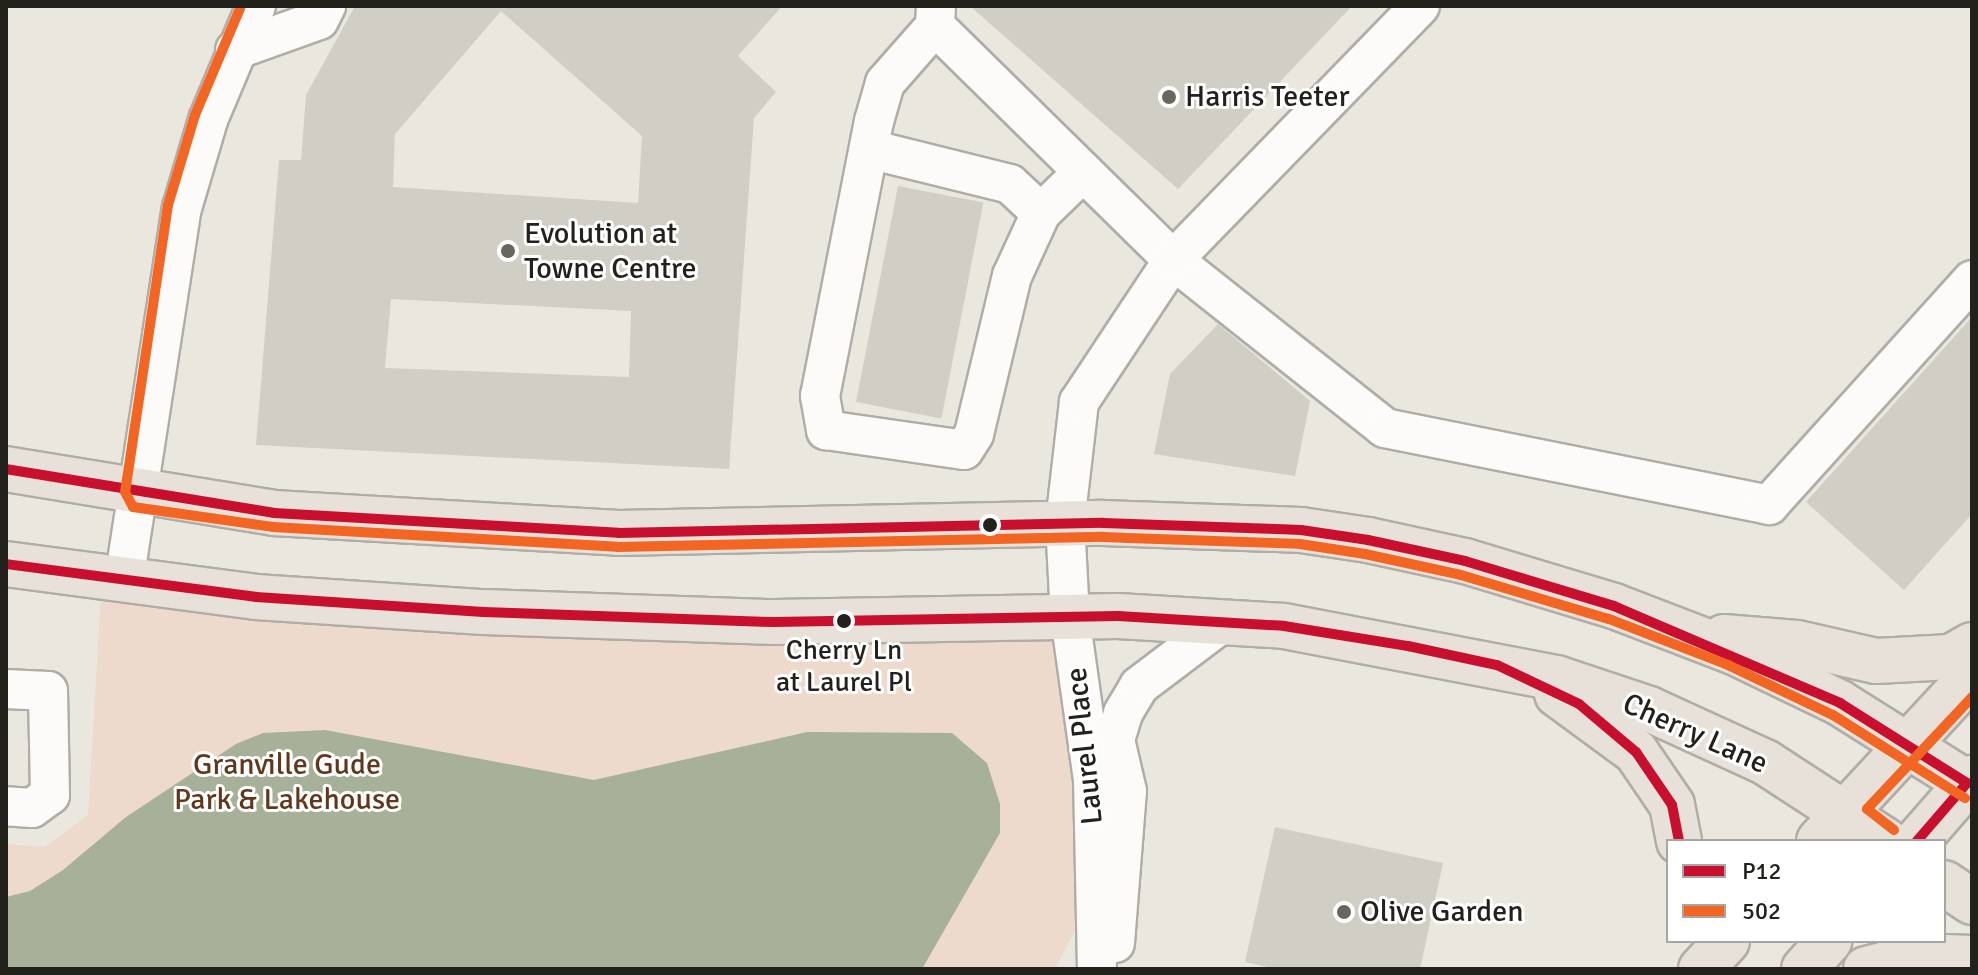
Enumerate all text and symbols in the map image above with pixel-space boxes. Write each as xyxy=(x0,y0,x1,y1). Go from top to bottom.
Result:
place label: Harris Teeter xyxy=(1185,79,1349,115)
marker: Harris Teeter xyxy=(1160,88,1178,106)
place label: Evolution at Towne Centre xyxy=(524,216,696,286)
marker: Evolution at Towne Centre xyxy=(499,242,517,260)
unlabelled marker xyxy=(982,517,998,533)
marker: Cherry Ln at Laurel Pl xyxy=(836,613,852,629)
place label: Cherry Ln at Laurel Pl xyxy=(776,633,912,699)
street label: Laurel Place xyxy=(1059,666,1111,826)
street label: Cherry Lane xyxy=(1617,686,1773,782)
park label: Granville Gude Park & Lakehouse xyxy=(174,747,400,818)
legend xyxy=(1666,839,1946,943)
text: P12 xyxy=(1742,856,1782,886)
place label: Olive Garden xyxy=(1360,894,1524,930)
text: 502 xyxy=(1742,896,1781,926)
marker: Olive Garden xyxy=(1335,903,1353,921)

